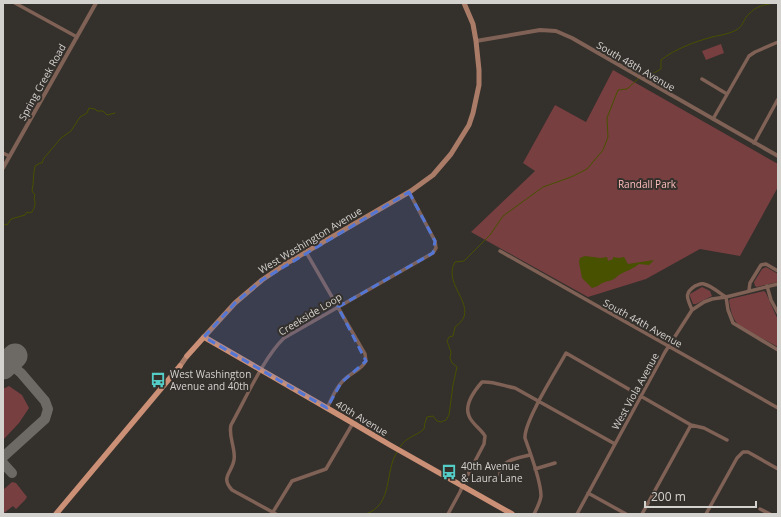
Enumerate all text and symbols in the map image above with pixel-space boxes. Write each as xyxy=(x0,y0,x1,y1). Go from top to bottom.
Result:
street label: South 48th Avenue xyxy=(594,38,678,94)
street label: Spring Creek Road xyxy=(15,41,69,123)
park label: Randall Park xyxy=(618,177,677,191)
street label: West Washington Avenue xyxy=(256,203,365,277)
street label: Creekside Loop xyxy=(276,289,344,339)
street label: South 44th Avenue xyxy=(601,295,685,351)
street label: West Viola Avenue xyxy=(608,350,662,432)
place label: West Washington Avenue and 40th xyxy=(170,367,251,393)
bus stop icon: West Washington Avenue and 40th xyxy=(149,371,167,389)
street label: 40th Avenue xyxy=(333,397,391,439)
place label: 40th Avenue & Laura Lane xyxy=(461,459,523,485)
bus stop icon: 40th Avenue & Laura Lane xyxy=(440,463,458,481)
scale bar xyxy=(645,483,756,509)
text: 200 m xyxy=(651,488,686,505)

